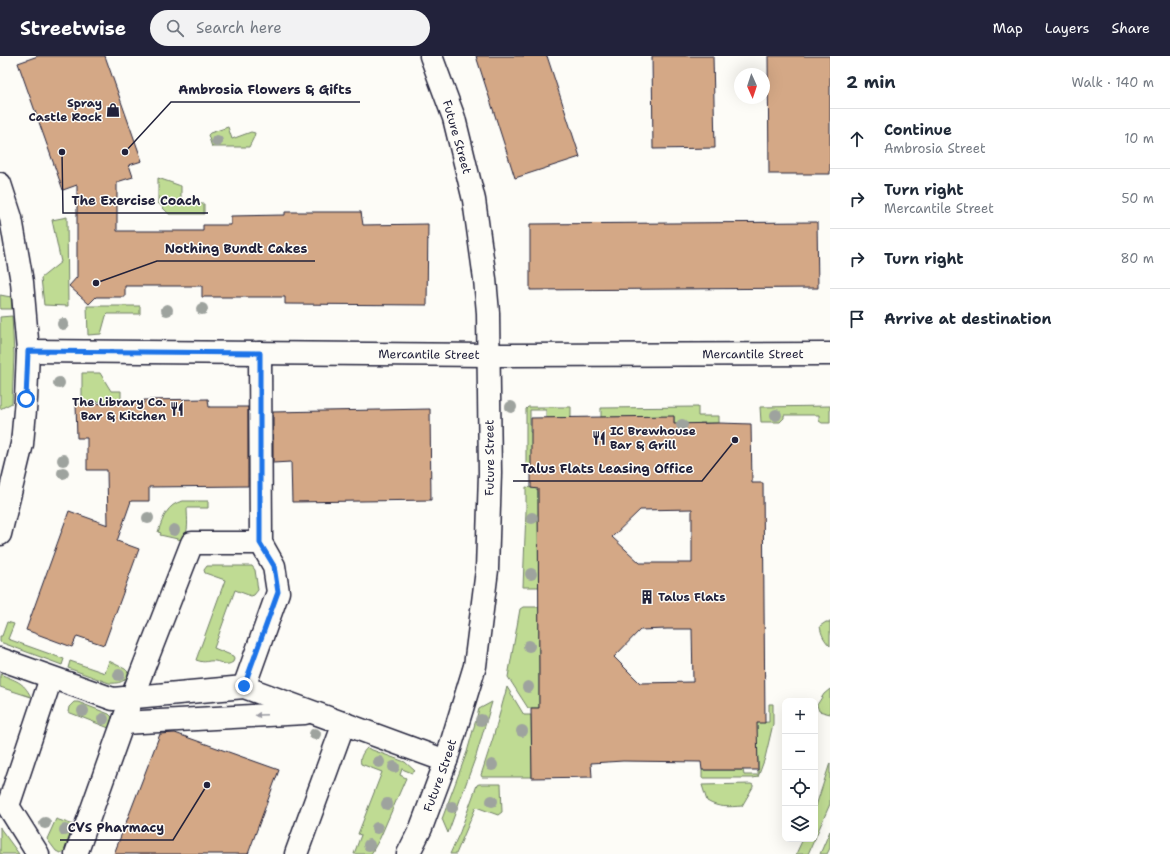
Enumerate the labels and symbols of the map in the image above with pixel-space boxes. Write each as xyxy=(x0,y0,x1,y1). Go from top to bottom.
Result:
north arrow xyxy=(734,68,770,104)
callout: Ambrosia Flowers & Gifts xyxy=(171,77,360,102)
text: Ambrosia Flowers & Gifts xyxy=(178,81,352,98)
place label: Spray Castle Rock xyxy=(29,95,102,125)
street label: Future Street xyxy=(439,98,475,176)
shop icon: Spray Castle Rock xyxy=(105,102,121,118)
callout: The Exercise Coach xyxy=(63,188,208,213)
text: The Exercise Coach xyxy=(72,192,201,209)
callout: Nothing Bundt Cakes xyxy=(157,236,315,261)
text: Nothing Bundt Cakes xyxy=(165,240,307,257)
street label: Mercantile Street xyxy=(378,346,480,363)
street label: Mercantile Street xyxy=(702,346,804,362)
route start xyxy=(17,390,35,408)
place label: The Library Co. Bar & Kitchen xyxy=(72,394,166,424)
restaurant icon: The Library Co. Bar & Kitchen xyxy=(169,401,185,417)
street label: Future Street xyxy=(481,419,498,496)
place label: IC Brewhouse Bar & Grill xyxy=(610,423,696,453)
restaurant icon: IC Brewhouse Bar & Grill xyxy=(591,430,607,446)
callout: Talus Flats Leasing Office xyxy=(513,456,702,481)
text: Talus Flats Leasing Office xyxy=(521,460,693,477)
building icon: Talus Flats xyxy=(639,589,655,605)
place label: Talus Flats xyxy=(658,589,726,605)
route end xyxy=(235,677,253,695)
one-way arrow xyxy=(255,712,267,719)
street label: Future Street xyxy=(420,737,460,814)
callout: CVS Pharmacy xyxy=(60,815,173,840)
text: CVS Pharmacy xyxy=(68,819,164,836)

